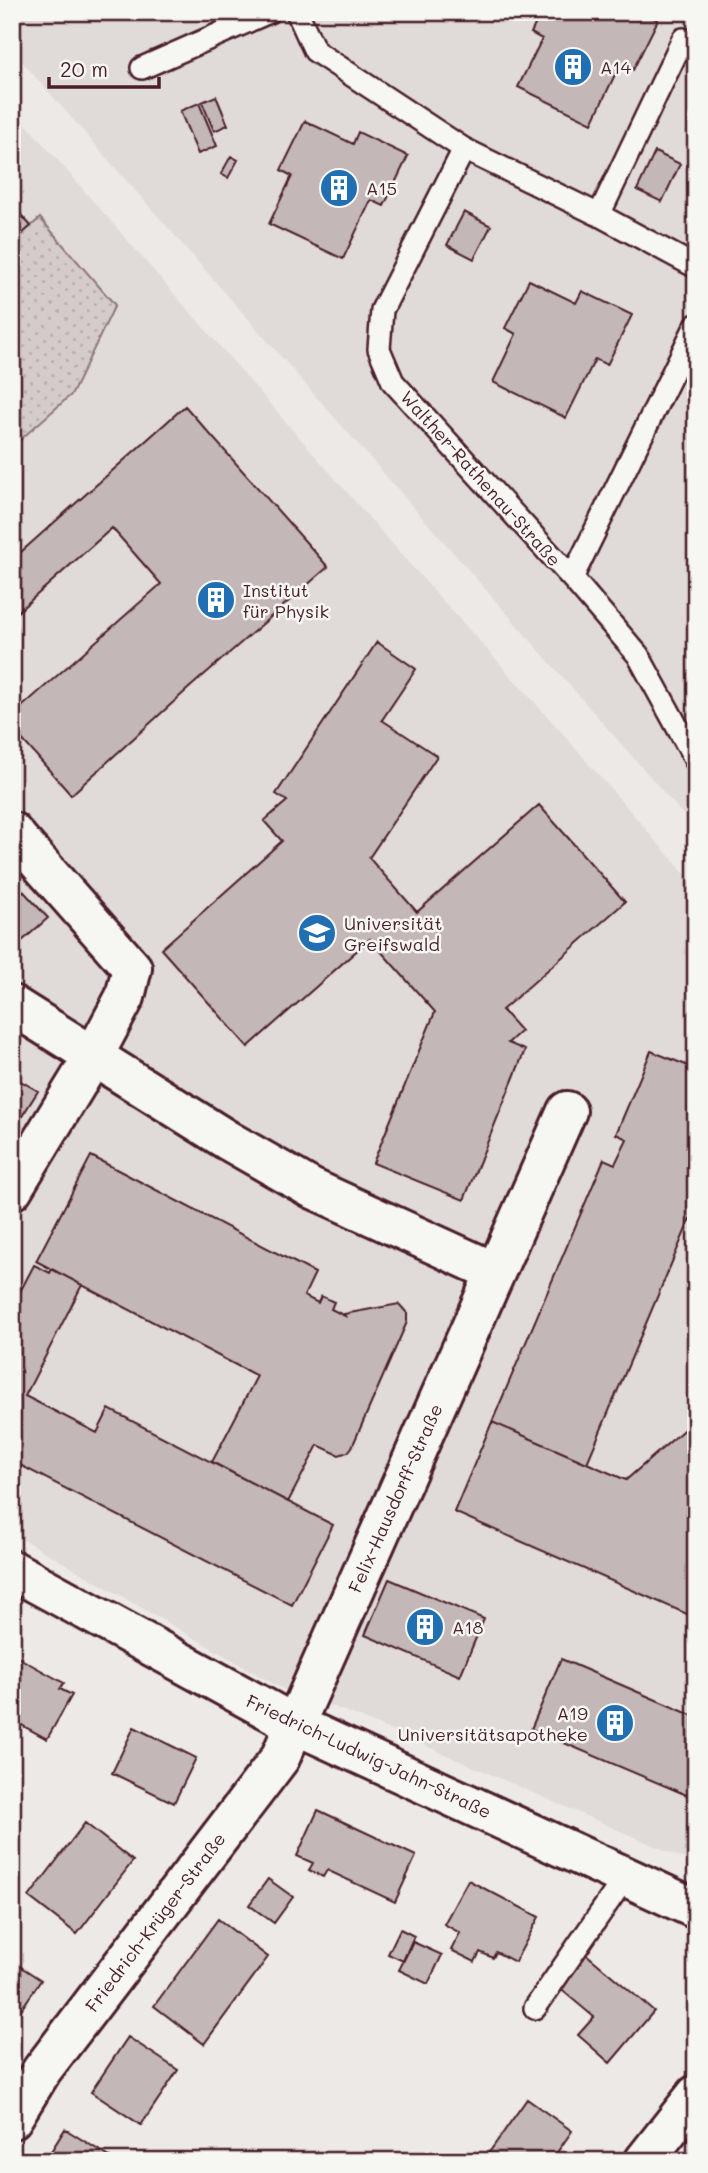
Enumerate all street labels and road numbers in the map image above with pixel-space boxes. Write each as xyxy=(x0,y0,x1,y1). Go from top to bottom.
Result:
street label: Walther-Rathenau-Straße xyxy=(396,385,566,571)
street label: Felix-Hausdorff-Straße xyxy=(343,1400,447,1596)
street label: Friedrich-Ludwig-Jahn-Straße xyxy=(243,1689,495,1823)
street label: Friedrich-Krüger-Straße xyxy=(80,1827,230,2017)

